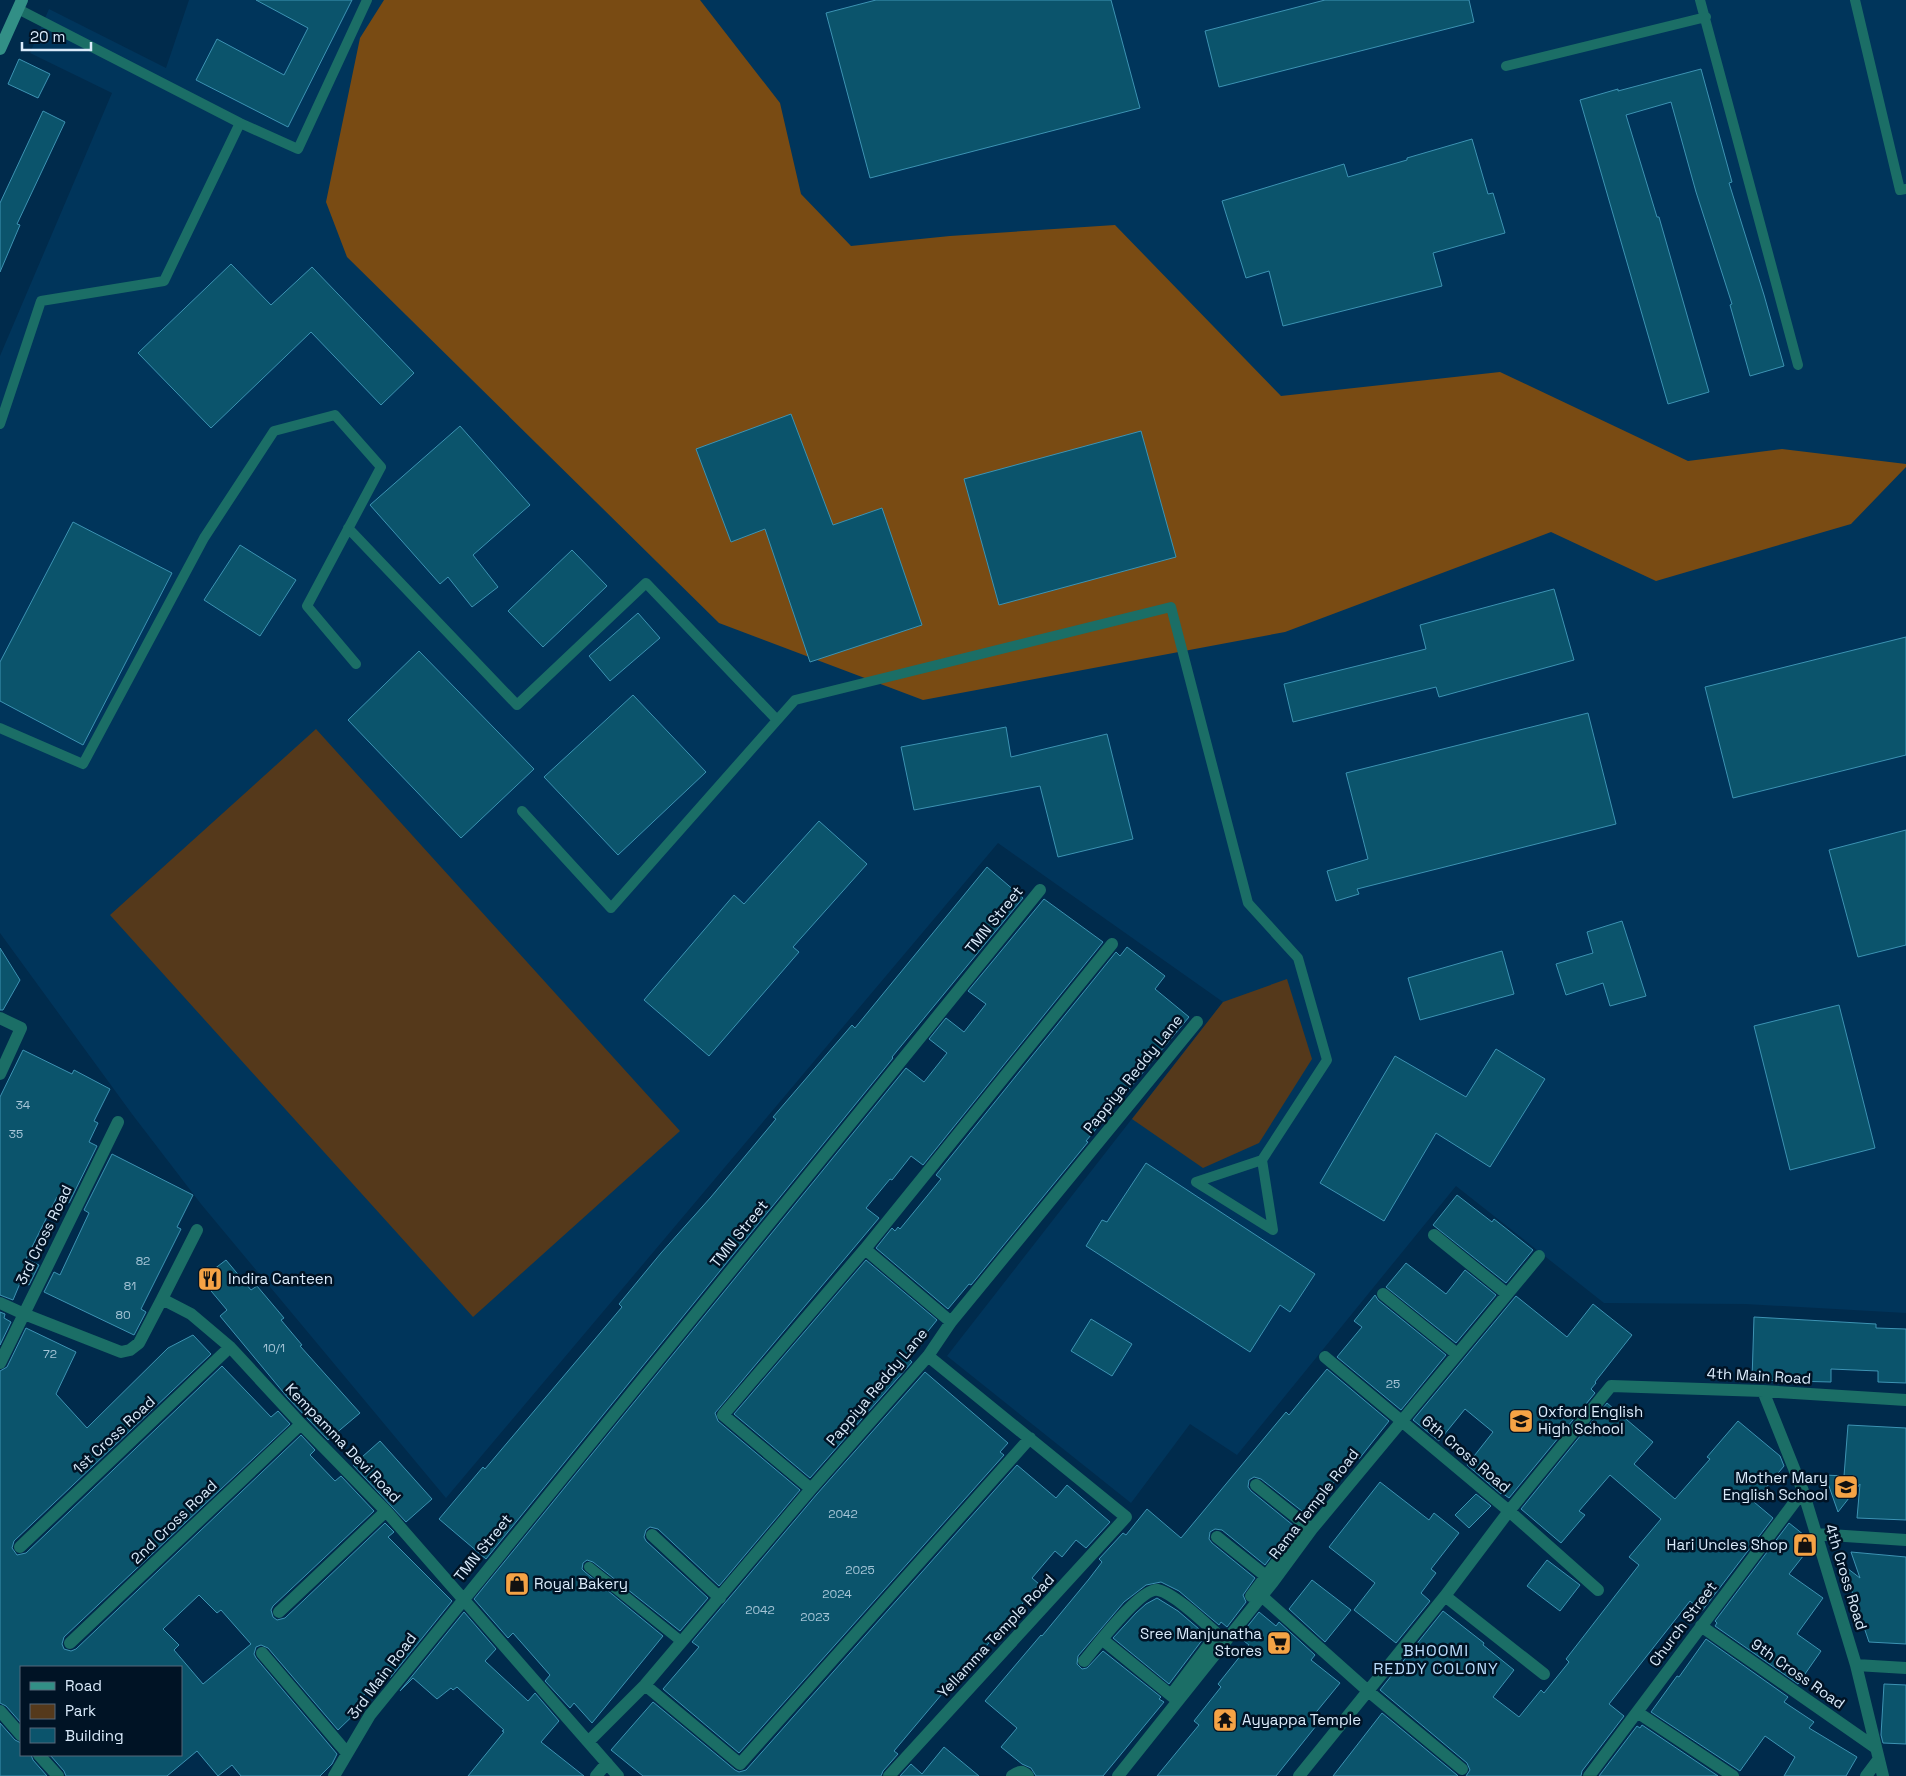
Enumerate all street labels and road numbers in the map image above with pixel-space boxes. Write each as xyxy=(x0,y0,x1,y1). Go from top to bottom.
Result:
street label: TMN Street xyxy=(961,882,1027,957)
street label: Pappiya Reddy Lane xyxy=(1079,1010,1187,1137)
street label: 3rd Cross Road xyxy=(11,1182,76,1288)
street label: TMN Street xyxy=(706,1196,772,1271)
street label: Pappiya Reddy Lane xyxy=(822,1324,931,1449)
street label: 4th Main Road xyxy=(1706,1363,1812,1388)
street label: Kempamma Devi Road xyxy=(282,1379,405,1506)
street label: 1st Cross Road xyxy=(69,1392,159,1478)
street label: 6th Cross Road xyxy=(1418,1411,1515,1496)
street label: Rama Temple Road xyxy=(1265,1445,1363,1563)
street label: 2nd Cross Road xyxy=(127,1476,221,1568)
street label: TMN Street xyxy=(450,1510,516,1585)
street label: 4th Cross Road xyxy=(1821,1521,1872,1632)
street label: Yellamma Temple Road xyxy=(933,1570,1058,1702)
street label: Church Street xyxy=(1645,1578,1721,1670)
street label: 3rd Main Road xyxy=(343,1629,420,1723)
street label: 9th Cross Road xyxy=(1748,1634,1849,1713)

